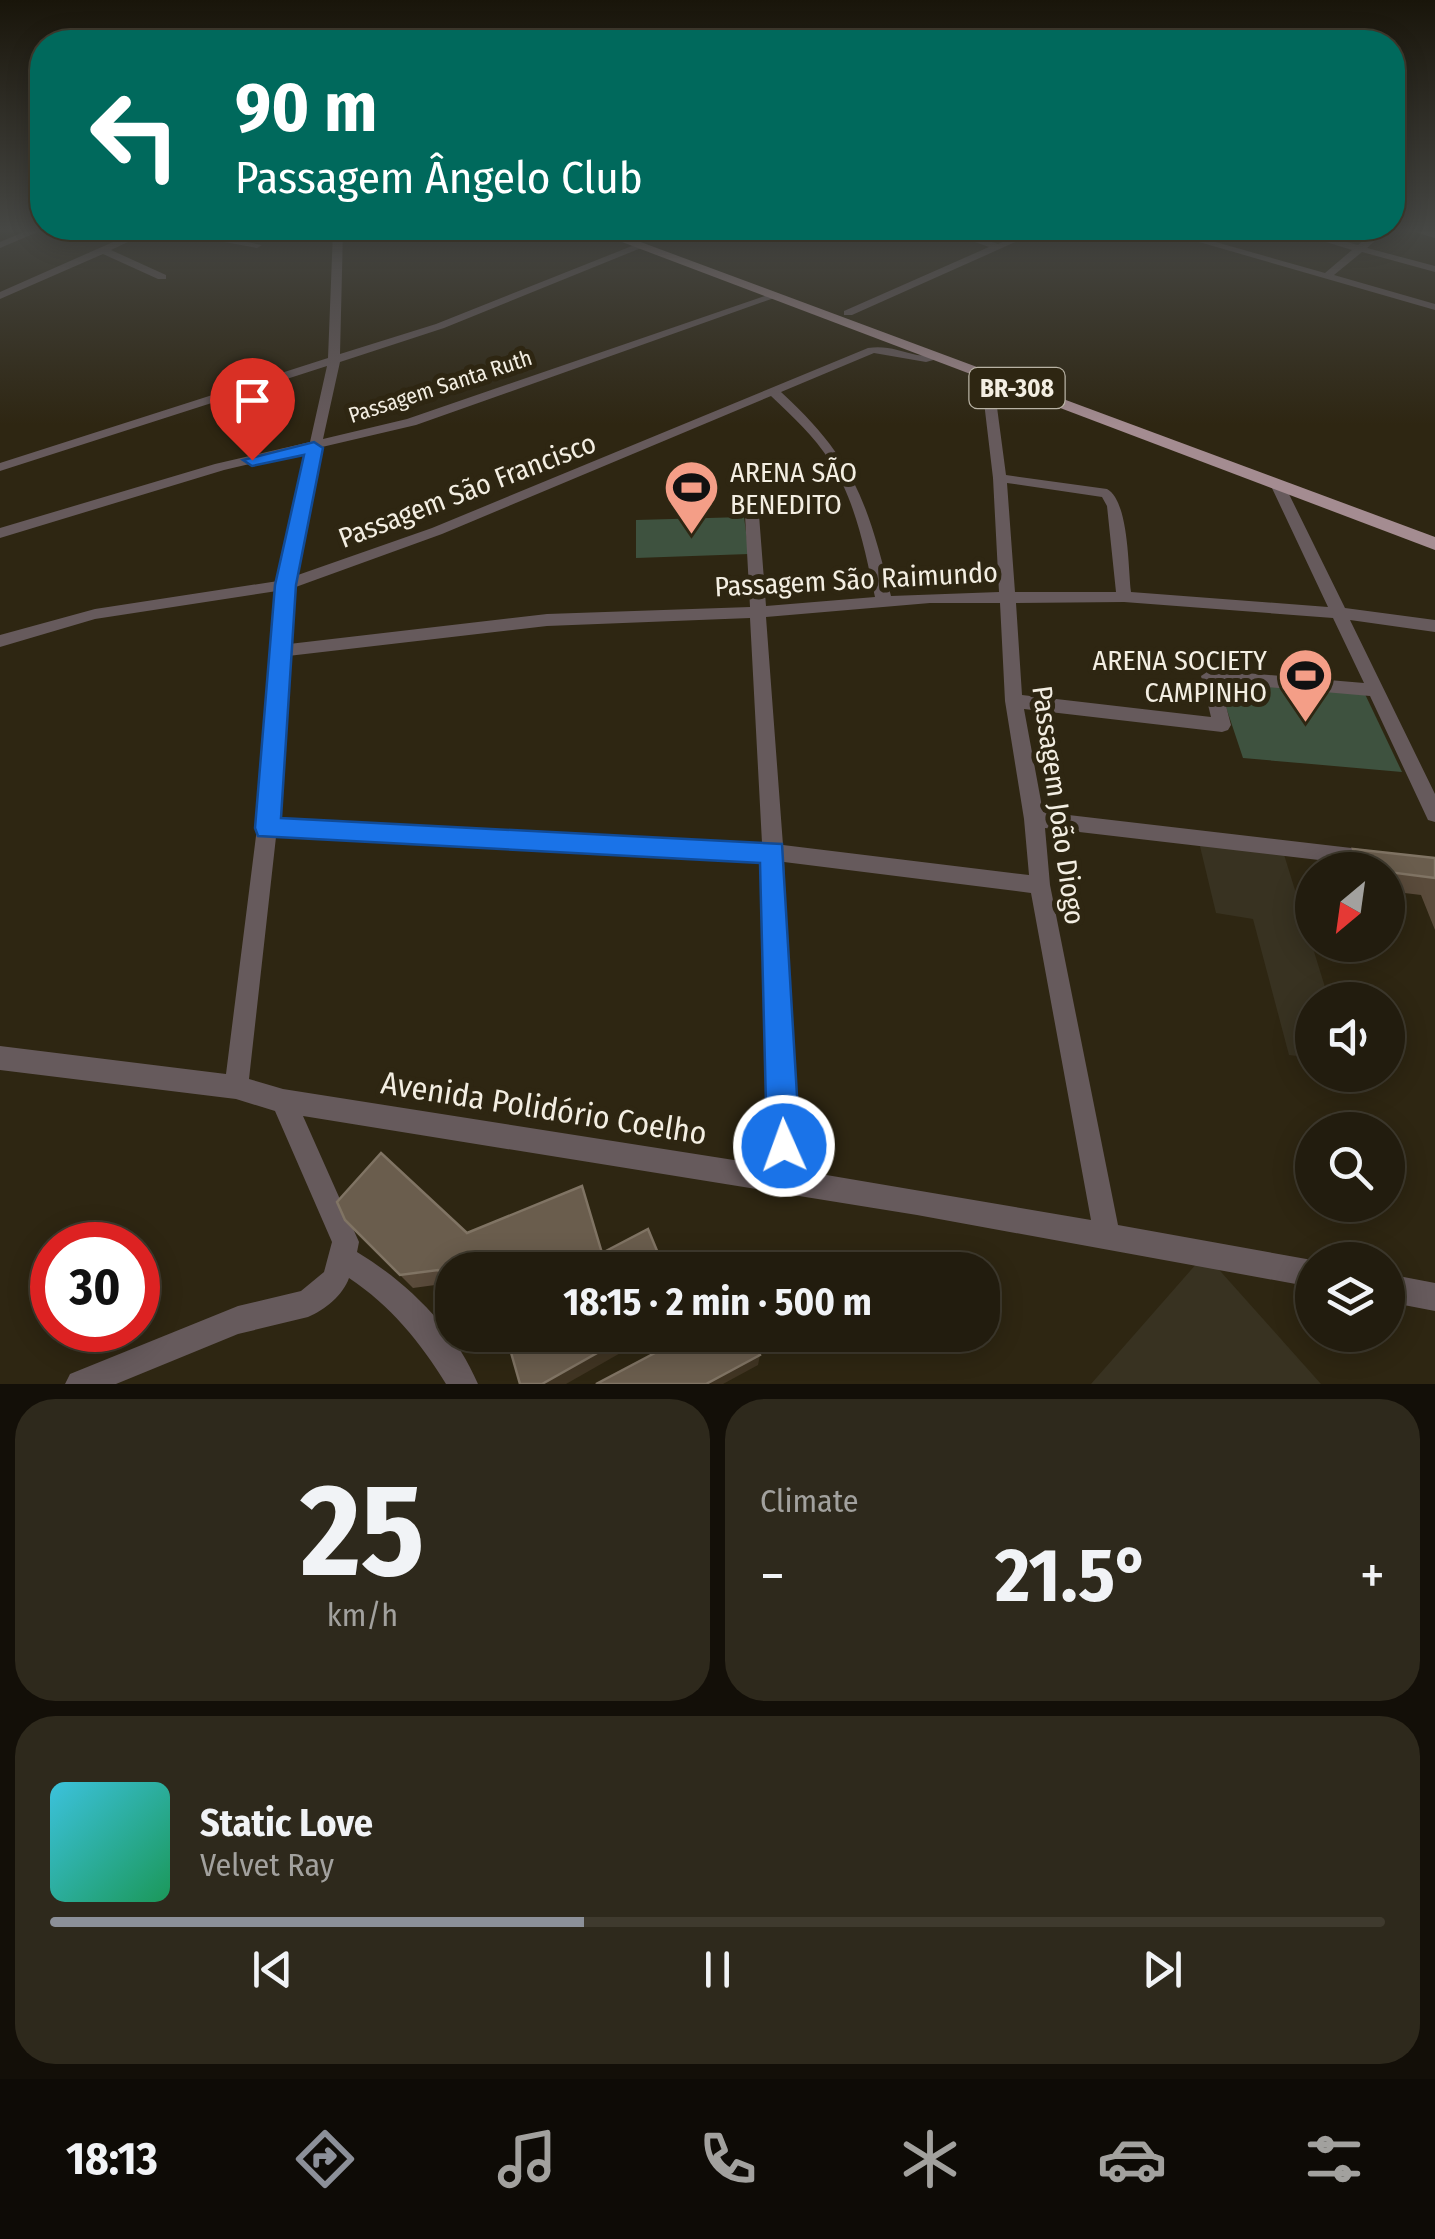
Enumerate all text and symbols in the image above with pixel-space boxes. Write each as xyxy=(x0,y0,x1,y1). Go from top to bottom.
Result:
text: 90 m xyxy=(235,66,377,150)
icon: left xyxy=(70,70,200,200)
text: Passagem Ângelo Club xyxy=(235,151,643,205)
street label: Passagem Santa Ruth xyxy=(345,344,535,429)
pin xyxy=(210,358,295,461)
road number: BR-308 xyxy=(970,368,1064,408)
icon: arrive xyxy=(225,373,280,428)
street label: Passagem São Francisco xyxy=(334,426,601,555)
place label: ARENA SÃO BENEDITO xyxy=(730,456,857,521)
sports icon: ARENA SÃO BENEDITO xyxy=(661,458,721,537)
street label: Passagem São Raimundo xyxy=(714,556,998,603)
place label: ARENA SOCIETY CAMPINHO xyxy=(1093,644,1267,709)
sports icon: ARENA SOCIETY CAMPINHO xyxy=(1276,646,1336,725)
street label: Passagem João Diogo xyxy=(1025,684,1092,927)
north arrow xyxy=(1295,852,1405,962)
map controls xyxy=(1295,852,1405,1352)
button: sound xyxy=(1295,982,1405,1092)
street label: Avenida Polidório Coelho xyxy=(378,1063,710,1153)
position arrow xyxy=(732,1094,836,1198)
button: search xyxy=(1295,1112,1405,1222)
speed limit sign: 30 xyxy=(30,1222,160,1352)
button: layers xyxy=(1295,1242,1405,1352)
text: 18:15 · 2 min · 500 m xyxy=(563,1279,872,1325)
text: 25 xyxy=(300,1453,425,1609)
text: Climate xyxy=(760,1482,859,1520)
text: 21.5° xyxy=(995,1531,1150,1621)
text: − xyxy=(760,1543,785,1609)
text: + xyxy=(1360,1543,1385,1609)
text: km/h xyxy=(327,1596,398,1634)
text: Static Love xyxy=(200,1800,373,1846)
text: Velvet Ray xyxy=(200,1846,334,1884)
icon: previous xyxy=(245,1942,300,1997)
icon: pause xyxy=(690,1942,745,1997)
icon: next xyxy=(1135,1942,1190,1997)
icon: directions xyxy=(290,2124,360,2194)
icon: music xyxy=(492,2124,562,2194)
icon: phone xyxy=(693,2124,763,2194)
icon: climate xyxy=(895,2124,965,2194)
icon: car xyxy=(1097,2124,1167,2194)
icon: filters xyxy=(1299,2124,1369,2194)
text: 18:13 xyxy=(66,2132,158,2186)

